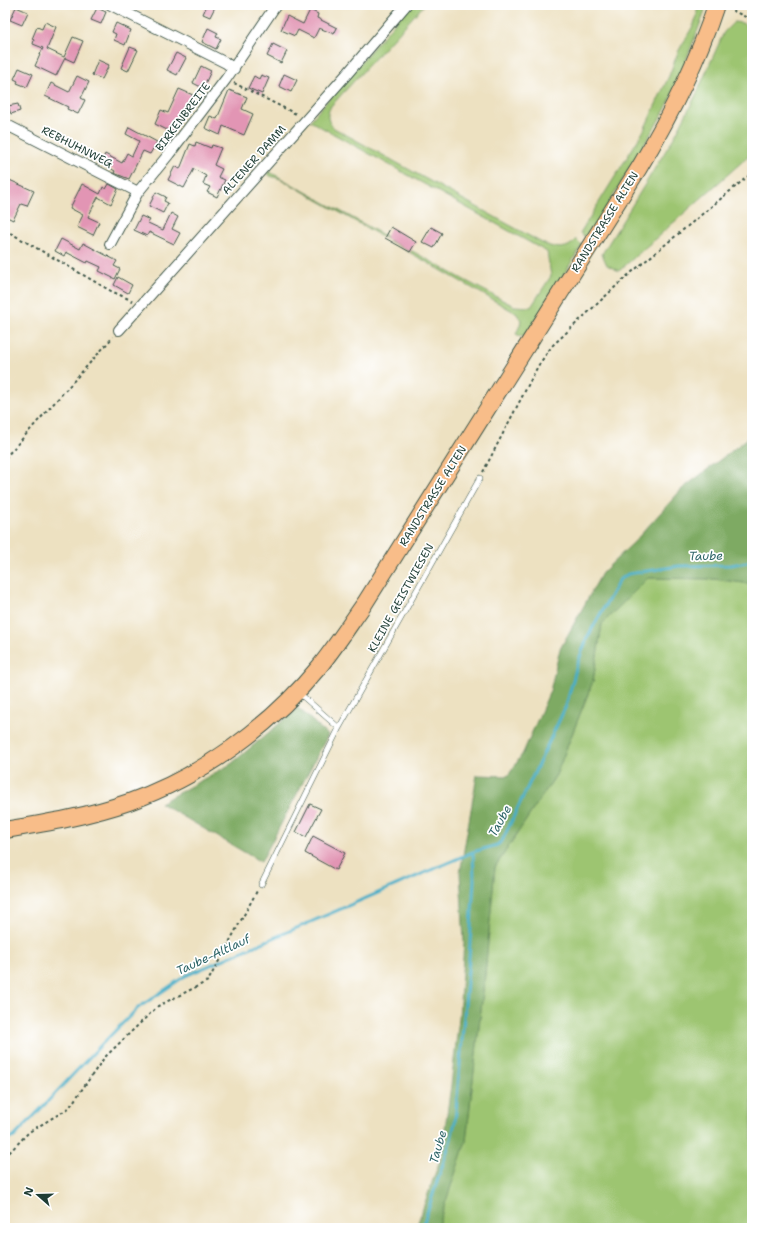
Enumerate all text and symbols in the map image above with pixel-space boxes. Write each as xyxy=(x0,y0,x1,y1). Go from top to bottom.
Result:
street label: BIRKENBREITE xyxy=(152,79,214,155)
street label: ALTENER DAMM xyxy=(219,122,290,198)
street label: REBHUHNWEG xyxy=(39,123,116,172)
street label: RANDSTRASSE ALTEN xyxy=(568,169,642,275)
street label: RANDSTRASSE ALTEN xyxy=(396,443,470,549)
street label: KLEINE GEISTWIESEN xyxy=(365,541,437,655)
water label: Taube xyxy=(689,548,723,564)
water label: Taube xyxy=(485,802,515,840)
water label: Taube-Altlauf xyxy=(174,930,254,979)
water label: Taube xyxy=(426,1128,450,1166)
north arrow xyxy=(18,1175,58,1215)
text: N xyxy=(21,1185,38,1198)

